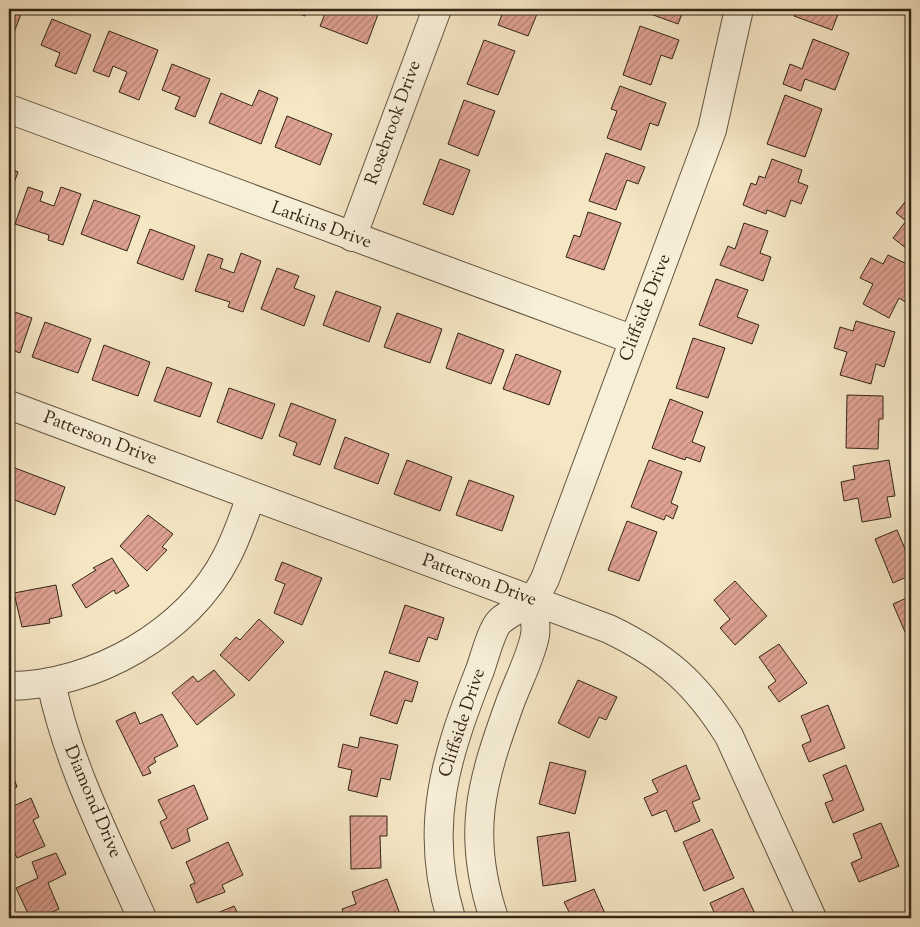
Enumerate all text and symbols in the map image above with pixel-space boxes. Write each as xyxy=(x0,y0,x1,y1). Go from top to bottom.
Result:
street label: Rosebrook Drive xyxy=(359,57,429,189)
street label: Larkins Drive xyxy=(267,196,375,256)
street label: Cliffside Drive xyxy=(614,250,678,366)
street label: Patterson Drive xyxy=(39,405,161,473)
street label: Patterson Drive xyxy=(418,548,540,614)
street label: Cliffside Drive xyxy=(433,665,493,781)
street label: Diamond Drive xyxy=(57,742,127,862)

